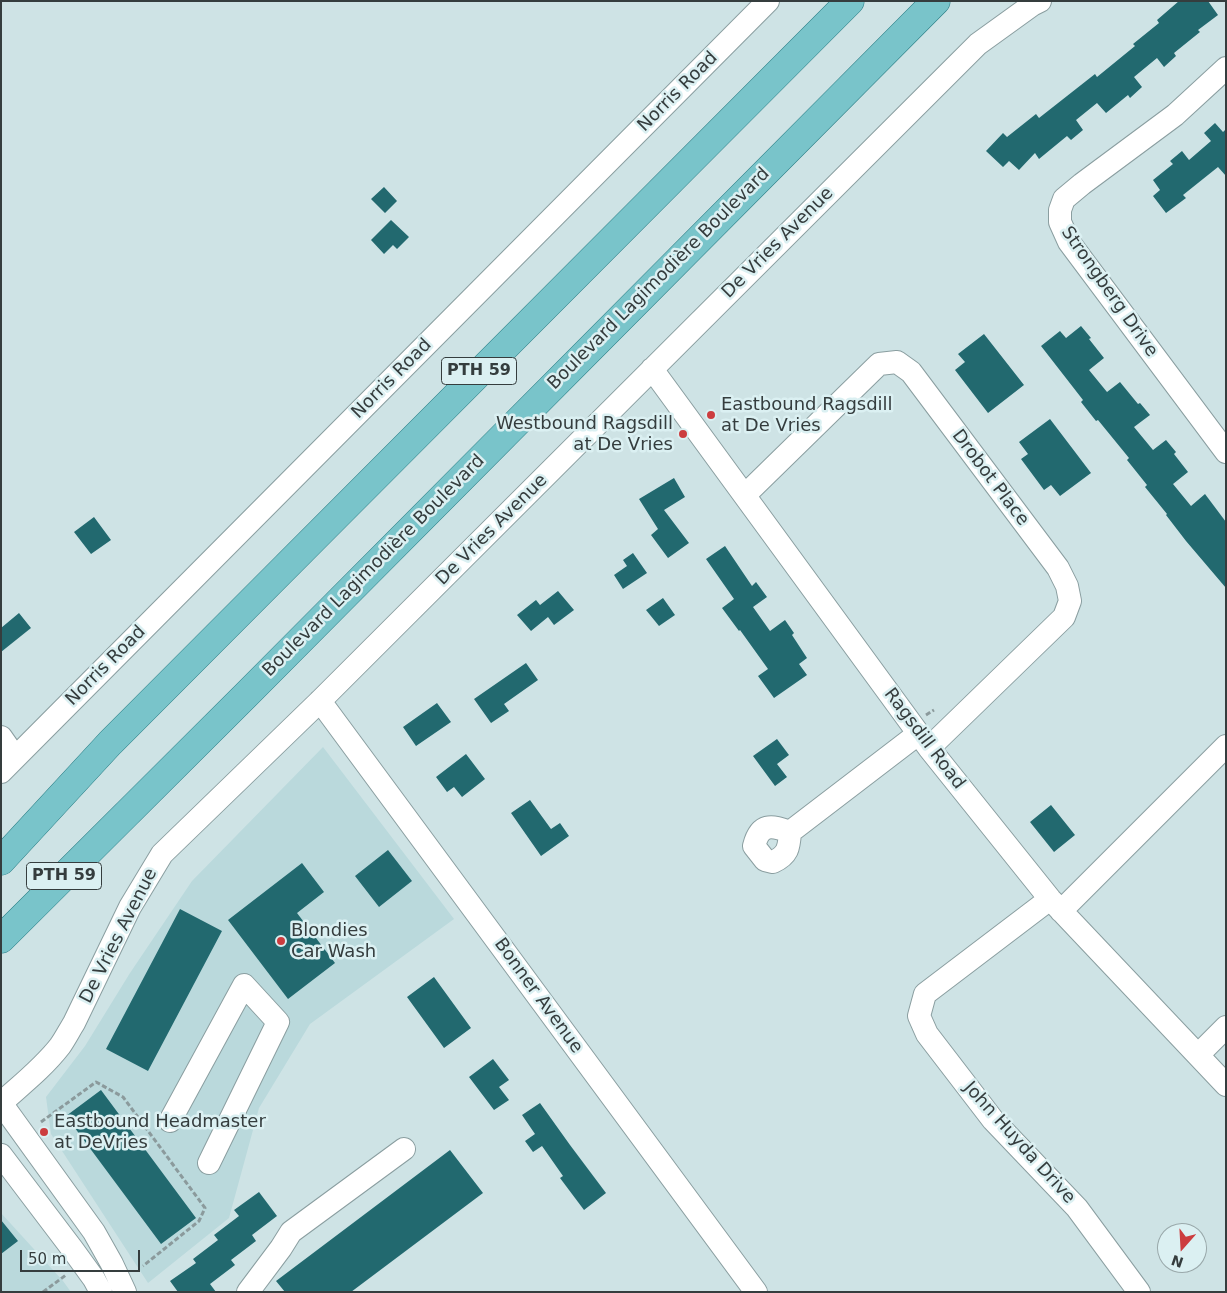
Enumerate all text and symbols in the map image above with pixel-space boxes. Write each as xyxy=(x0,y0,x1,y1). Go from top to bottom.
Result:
street label: Norris Road xyxy=(634,48,722,136)
street label: Boulevard Lagimodière Boulevard xyxy=(543,163,775,395)
street label: De Vries Avenue xyxy=(718,183,838,303)
street label: Strongberg Drive xyxy=(1056,223,1162,361)
street label: Norris Road xyxy=(348,335,436,423)
road number: PTH 59 xyxy=(442,358,516,384)
place label: Eastbound Ragsdill at De Vries xyxy=(721,394,893,436)
marker: Eastbound Ragsdill at De Vries xyxy=(705,409,717,421)
place label: Westbound Ragsdill at De Vries xyxy=(496,413,673,456)
street label: Drobot Place xyxy=(947,426,1033,530)
marker: Westbound Ragsdill at De Vries xyxy=(677,428,689,440)
street label: Boulevard Lagimodière Boulevard xyxy=(258,450,490,682)
street label: De Vries Avenue xyxy=(432,470,552,590)
street label: Norris Road xyxy=(62,622,150,710)
street label: Ragsdill Road xyxy=(879,684,969,794)
road number: PTH 59 xyxy=(27,862,102,889)
street label: De Vries Avenue xyxy=(76,865,162,1007)
place label: Blondies Car Wash xyxy=(291,920,376,962)
street label: Bonner Avenue xyxy=(489,934,587,1058)
marker: Blondies Car Wash xyxy=(275,935,287,947)
street label: John Huyda Drive xyxy=(959,1078,1079,1208)
place label: Eastbound Headmaster at DeVries xyxy=(54,1111,266,1154)
marker: Eastbound Headmaster at DeVries xyxy=(38,1126,50,1138)
north arrow xyxy=(1157,1223,1207,1273)
scale bar xyxy=(22,1240,142,1272)
text: 50 m xyxy=(28,1250,66,1268)
text: N xyxy=(1169,1252,1186,1271)

